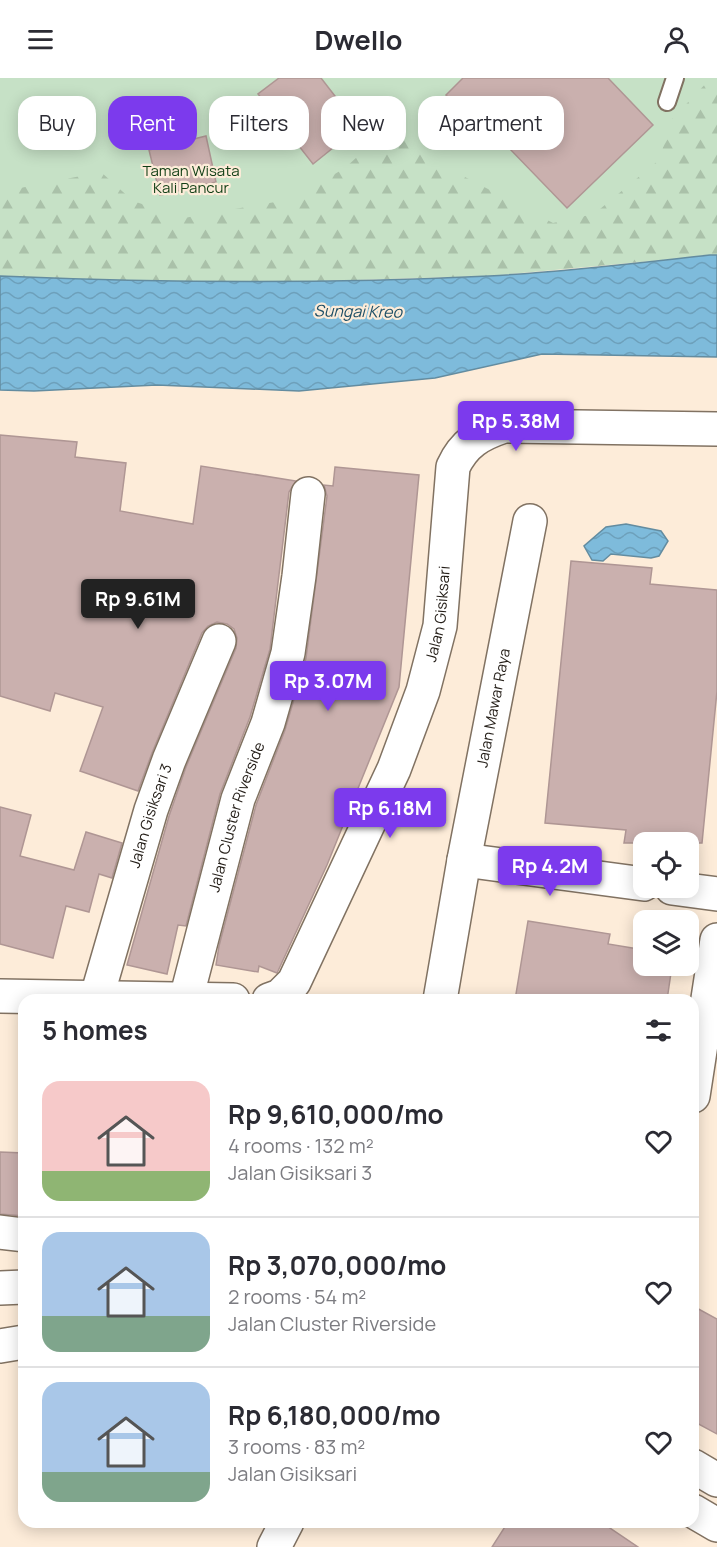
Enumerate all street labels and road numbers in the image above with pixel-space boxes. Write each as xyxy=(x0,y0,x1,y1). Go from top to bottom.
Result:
street label: Jalan Gisiksari xyxy=(420,565,455,664)
street label: Jalan Mawar Raya xyxy=(471,646,515,769)
street label: Jalan Cluster Riverside xyxy=(203,738,270,894)
street label: Jalan Gisiksari 3 xyxy=(124,761,177,870)

